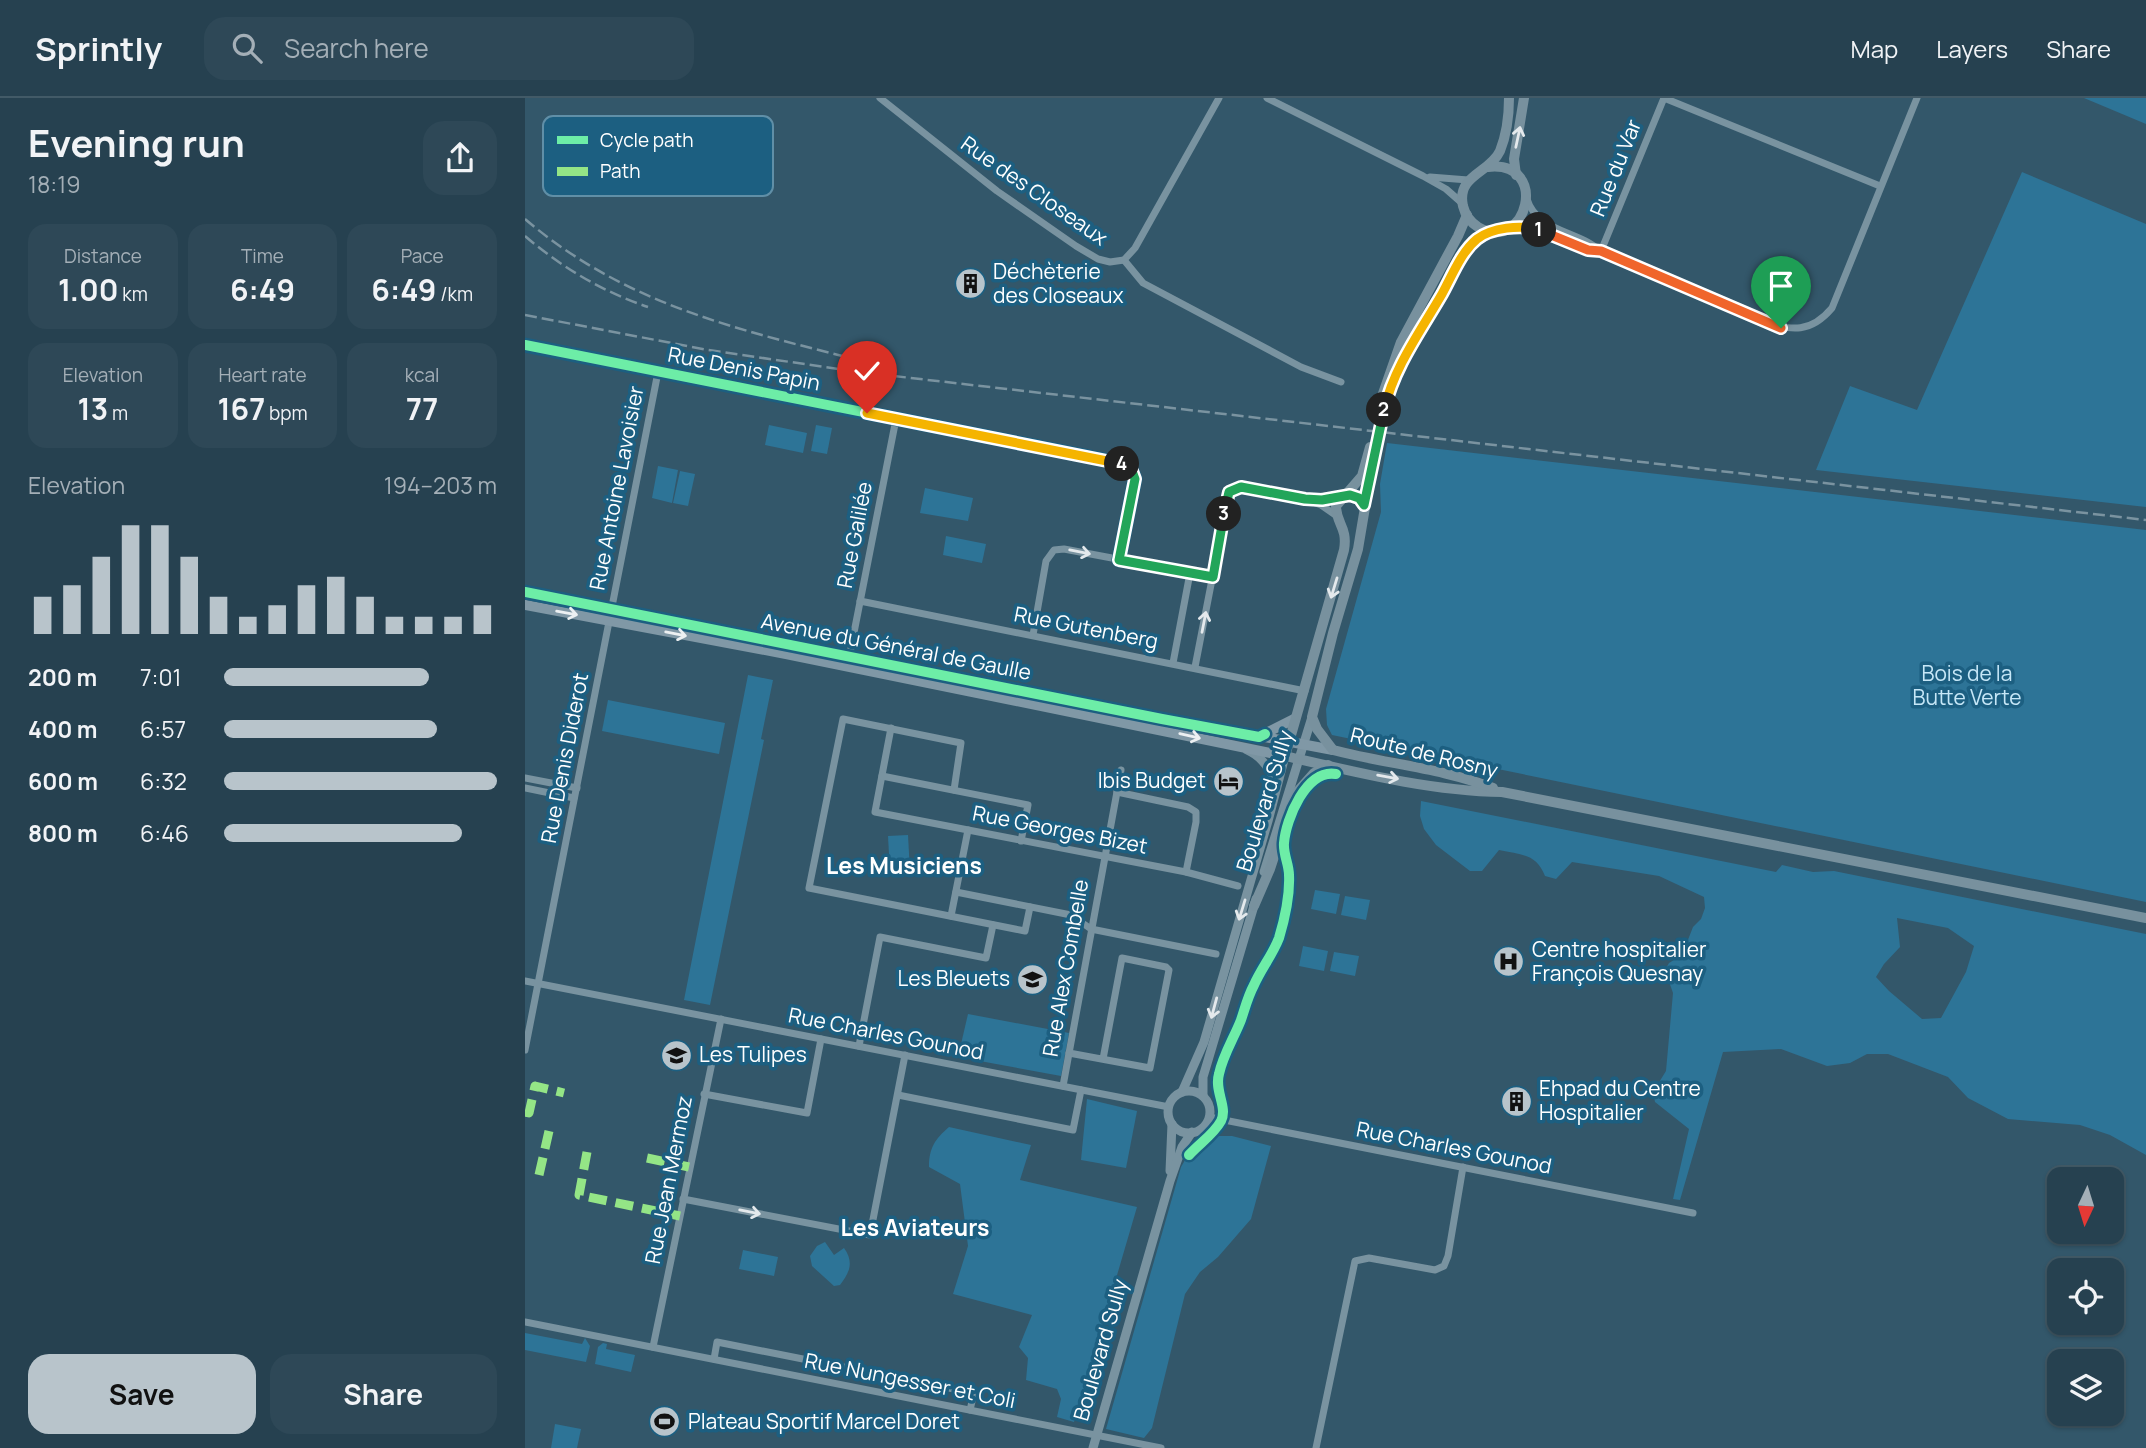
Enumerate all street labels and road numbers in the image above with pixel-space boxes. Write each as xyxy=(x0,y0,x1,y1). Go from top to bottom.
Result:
street label: Rue du Var xyxy=(1583,115,1647,220)
street label: Rue des Closeaux xyxy=(956,129,1113,251)
street label: Rue Denis Papin xyxy=(666,340,823,397)
street label: Rue Antoine Lavoisier xyxy=(582,383,650,592)
street label: Rue Galilée xyxy=(830,479,878,590)
street label: Rue Gutenberg xyxy=(1012,599,1161,655)
street label: Avenue du Général de Gaulle xyxy=(759,606,1034,686)
street label: Rue Denis Diderot xyxy=(534,670,594,845)
street label: Route de Rosny xyxy=(1347,720,1501,784)
street label: Boulevard Sully xyxy=(1229,727,1299,875)
street label: Rue Georges Bizet xyxy=(970,798,1150,860)
street label: Rue Alex Combelle xyxy=(1036,877,1094,1059)
street label: Rue Charles Gounod xyxy=(786,1000,986,1066)
street label: Rue Jean Mermoz xyxy=(638,1093,698,1266)
street label: Rue Charles Gounod xyxy=(1354,1114,1554,1180)
street label: Boulevard Sully xyxy=(1066,1275,1134,1424)
street label: Rue Nungesser et Coli xyxy=(802,1346,1018,1414)

